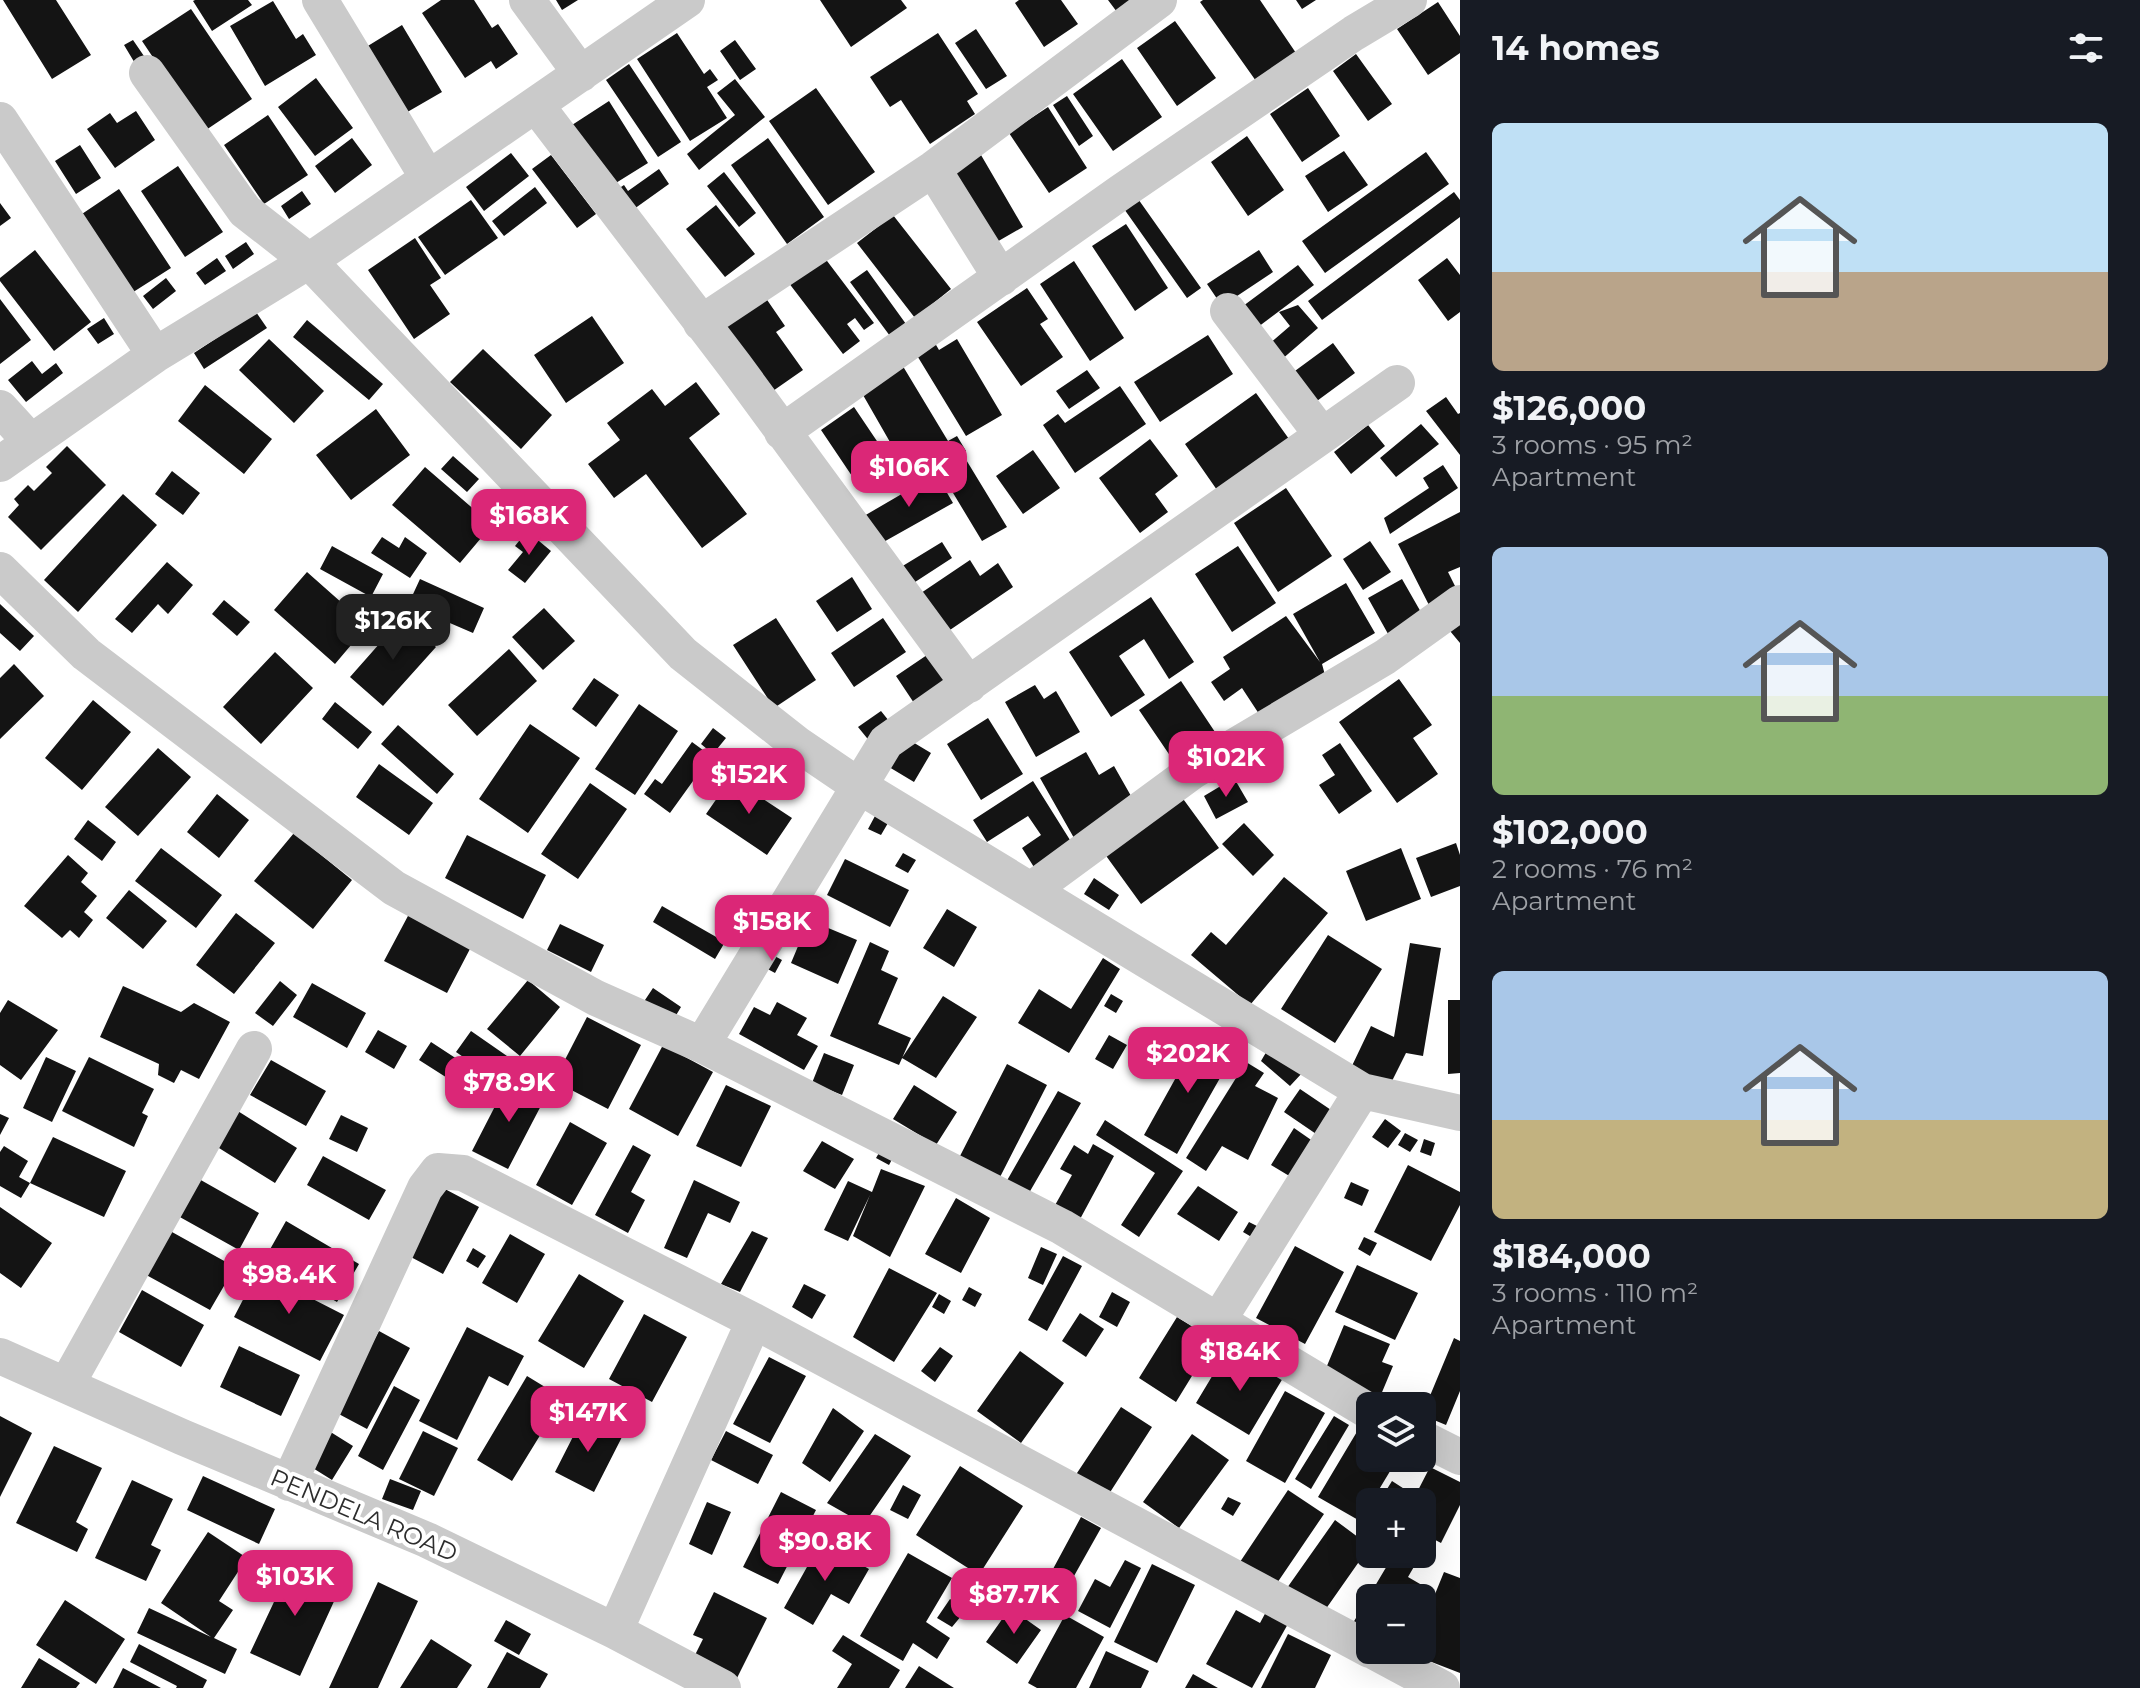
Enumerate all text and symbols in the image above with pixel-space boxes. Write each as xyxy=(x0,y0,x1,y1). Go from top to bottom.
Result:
icon: filters xyxy=(2064,26,2108,70)
text: 14 homes xyxy=(1492,27,1660,69)
icon: home xyxy=(1728,175,1872,319)
text: $126,000 xyxy=(1492,387,1646,429)
text: 3 rooms · 95 m² xyxy=(1492,429,1693,461)
pin: $106K xyxy=(853,441,965,509)
text: $106K xyxy=(869,451,949,483)
text: Apartment xyxy=(1492,461,1636,493)
pin: $168K xyxy=(473,489,585,557)
text: $168K xyxy=(489,499,569,531)
pin: $126K xyxy=(337,594,449,662)
icon: home xyxy=(1728,599,1872,743)
text: $126K xyxy=(354,604,432,636)
pin: $102K xyxy=(1170,731,1282,799)
text: $102K xyxy=(1187,741,1265,773)
pin: $152K xyxy=(693,748,805,816)
text: $152K xyxy=(711,758,787,790)
text: $102,000 xyxy=(1492,811,1648,853)
text: 2 rooms · 76 m² xyxy=(1492,853,1693,885)
text: Apartment xyxy=(1492,885,1636,917)
pin: $158K xyxy=(716,895,828,963)
text: $158K xyxy=(733,905,811,937)
icon: home xyxy=(1728,1023,1872,1167)
pin: $202K xyxy=(1132,1027,1244,1095)
text: $202K xyxy=(1146,1037,1230,1069)
pin: $78.9K xyxy=(444,1056,574,1124)
text: $78.9K xyxy=(463,1066,555,1098)
text: $184,000 xyxy=(1492,1235,1651,1277)
pin: $98.4K xyxy=(224,1248,354,1316)
text: $98.4K xyxy=(242,1258,336,1290)
text: 3 rooms · 110 m² xyxy=(1492,1277,1698,1309)
text: Apartment xyxy=(1492,1309,1636,1341)
pin: $184K xyxy=(1184,1325,1296,1393)
text: $184K xyxy=(1200,1335,1280,1367)
pin: $147K xyxy=(532,1386,644,1454)
map controls xyxy=(1356,1392,1436,1664)
button: layers xyxy=(1356,1392,1436,1472)
text: $147K xyxy=(549,1396,627,1428)
street label: PENDELA ROAD xyxy=(266,1463,462,1567)
button: + xyxy=(1356,1488,1436,1568)
pin: $90.8K xyxy=(760,1515,890,1583)
text: $90.8K xyxy=(778,1525,872,1557)
pin: $103K xyxy=(239,1550,351,1618)
text: $103K xyxy=(256,1560,334,1592)
pin: $87.7K xyxy=(949,1568,1079,1636)
text: $87.7K xyxy=(969,1578,1059,1610)
button: − xyxy=(1356,1584,1436,1664)

